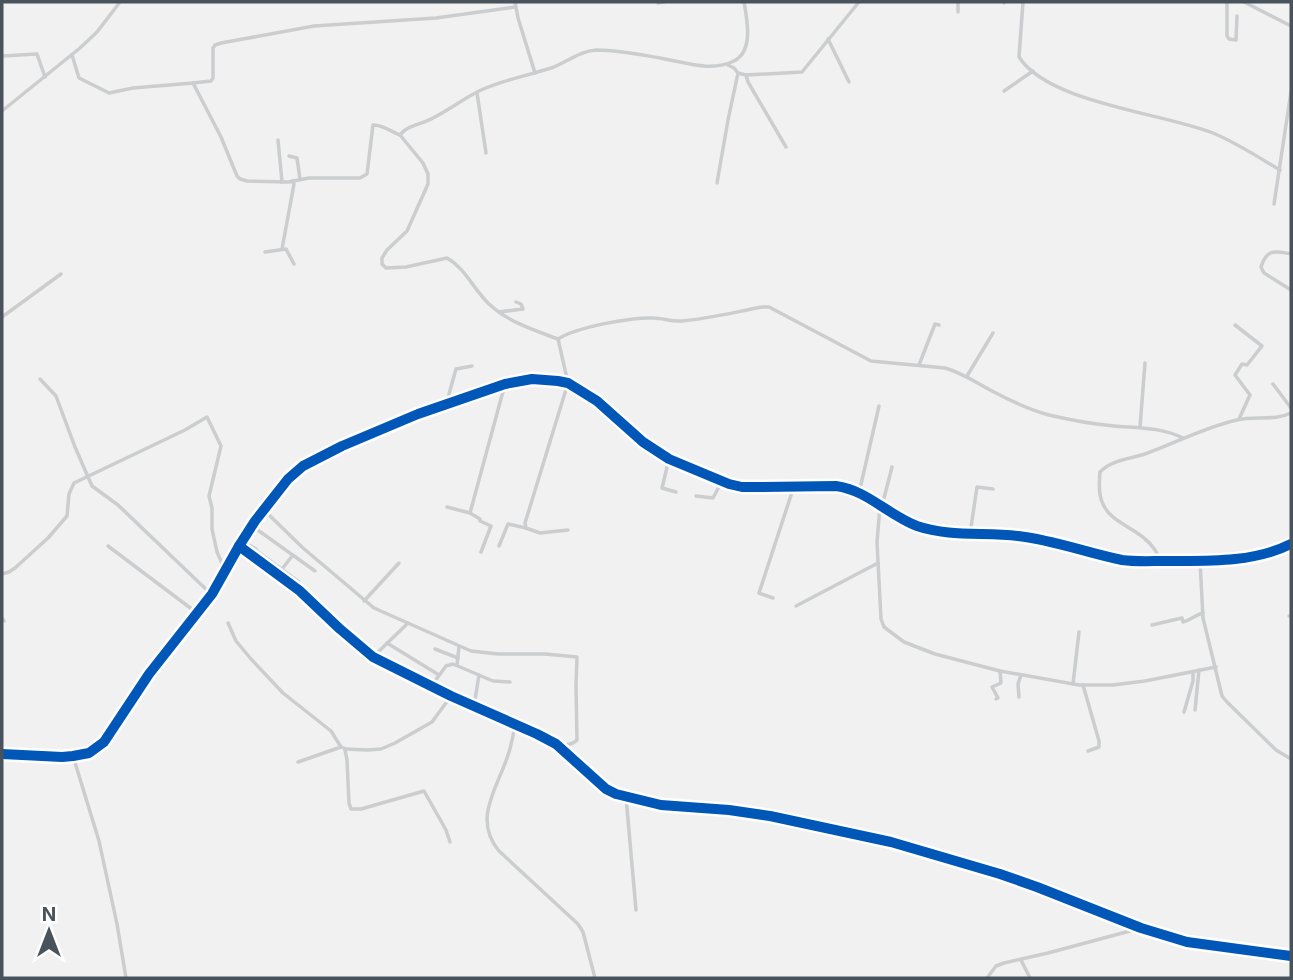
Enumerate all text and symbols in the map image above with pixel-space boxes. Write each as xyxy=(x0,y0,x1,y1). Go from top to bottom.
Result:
north arrow xyxy=(14,896,84,966)
text: N xyxy=(42,903,56,926)

